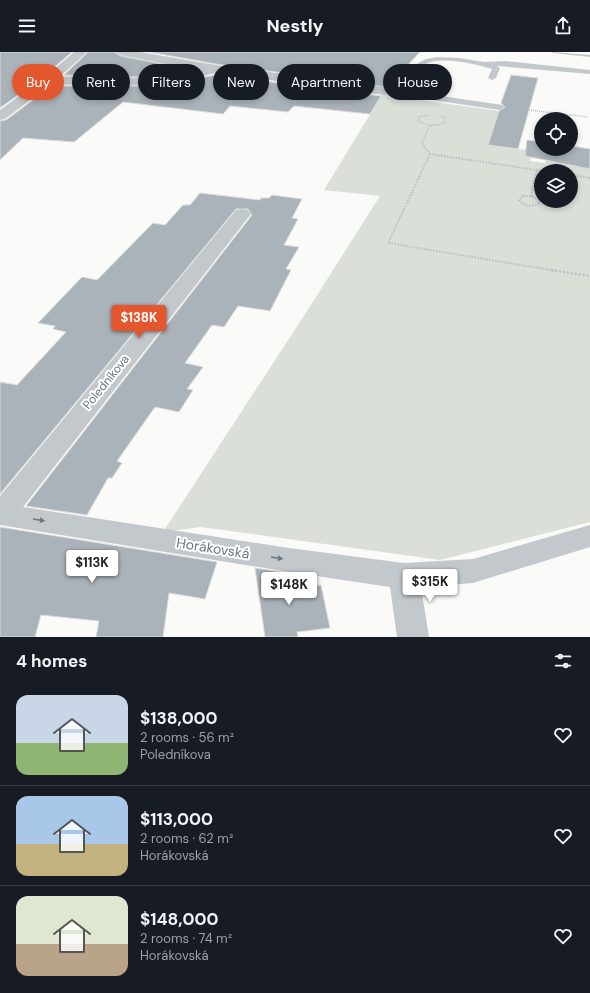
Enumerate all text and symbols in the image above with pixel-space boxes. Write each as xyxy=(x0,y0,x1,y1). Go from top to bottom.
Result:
text: Nestly xyxy=(266,14,324,38)
icon: menu xyxy=(16,15,38,37)
icon: share xyxy=(552,15,574,37)
chip: Buy xyxy=(12,64,64,100)
chip: Rent xyxy=(72,64,130,100)
chip: Filters xyxy=(138,64,205,100)
chip: New xyxy=(213,64,269,100)
chip: Apartment xyxy=(277,64,375,100)
chip: House xyxy=(383,64,452,100)
map controls xyxy=(534,112,578,208)
button: locate xyxy=(534,112,578,156)
button: layers xyxy=(534,164,578,208)
pin: $138K xyxy=(111,305,167,339)
text: $138K xyxy=(120,309,158,326)
street label: Poledníkova xyxy=(79,352,133,412)
one-way arrow xyxy=(32,517,45,523)
street label: Horákovská xyxy=(175,533,251,563)
pin: $113K xyxy=(64,550,120,584)
text: $113K xyxy=(75,554,109,571)
one-way arrow xyxy=(271,555,284,561)
pin: $315K xyxy=(402,569,458,603)
pin: $148K xyxy=(261,572,317,606)
text: $315K xyxy=(412,573,448,590)
text: $148K xyxy=(270,576,308,593)
text: 4 homes xyxy=(16,650,87,672)
icon: filters xyxy=(552,650,574,672)
text: $138,000 xyxy=(140,707,218,729)
icon: home xyxy=(48,711,96,759)
icon: heart xyxy=(552,724,574,746)
text: 2 rooms · 56 m² xyxy=(140,729,234,746)
text: Poledníkova xyxy=(140,746,211,763)
text: $113,000 xyxy=(140,808,213,830)
icon: home xyxy=(48,812,96,860)
icon: heart xyxy=(552,825,574,847)
text: 2 rooms · 62 m² xyxy=(140,830,233,847)
text: Horákovská xyxy=(140,847,209,864)
text: $148,000 xyxy=(140,908,218,930)
icon: home xyxy=(48,912,96,960)
icon: heart xyxy=(552,925,574,947)
text: 2 rooms · 74 m² xyxy=(140,930,232,947)
text: Horákovská xyxy=(140,947,209,964)

